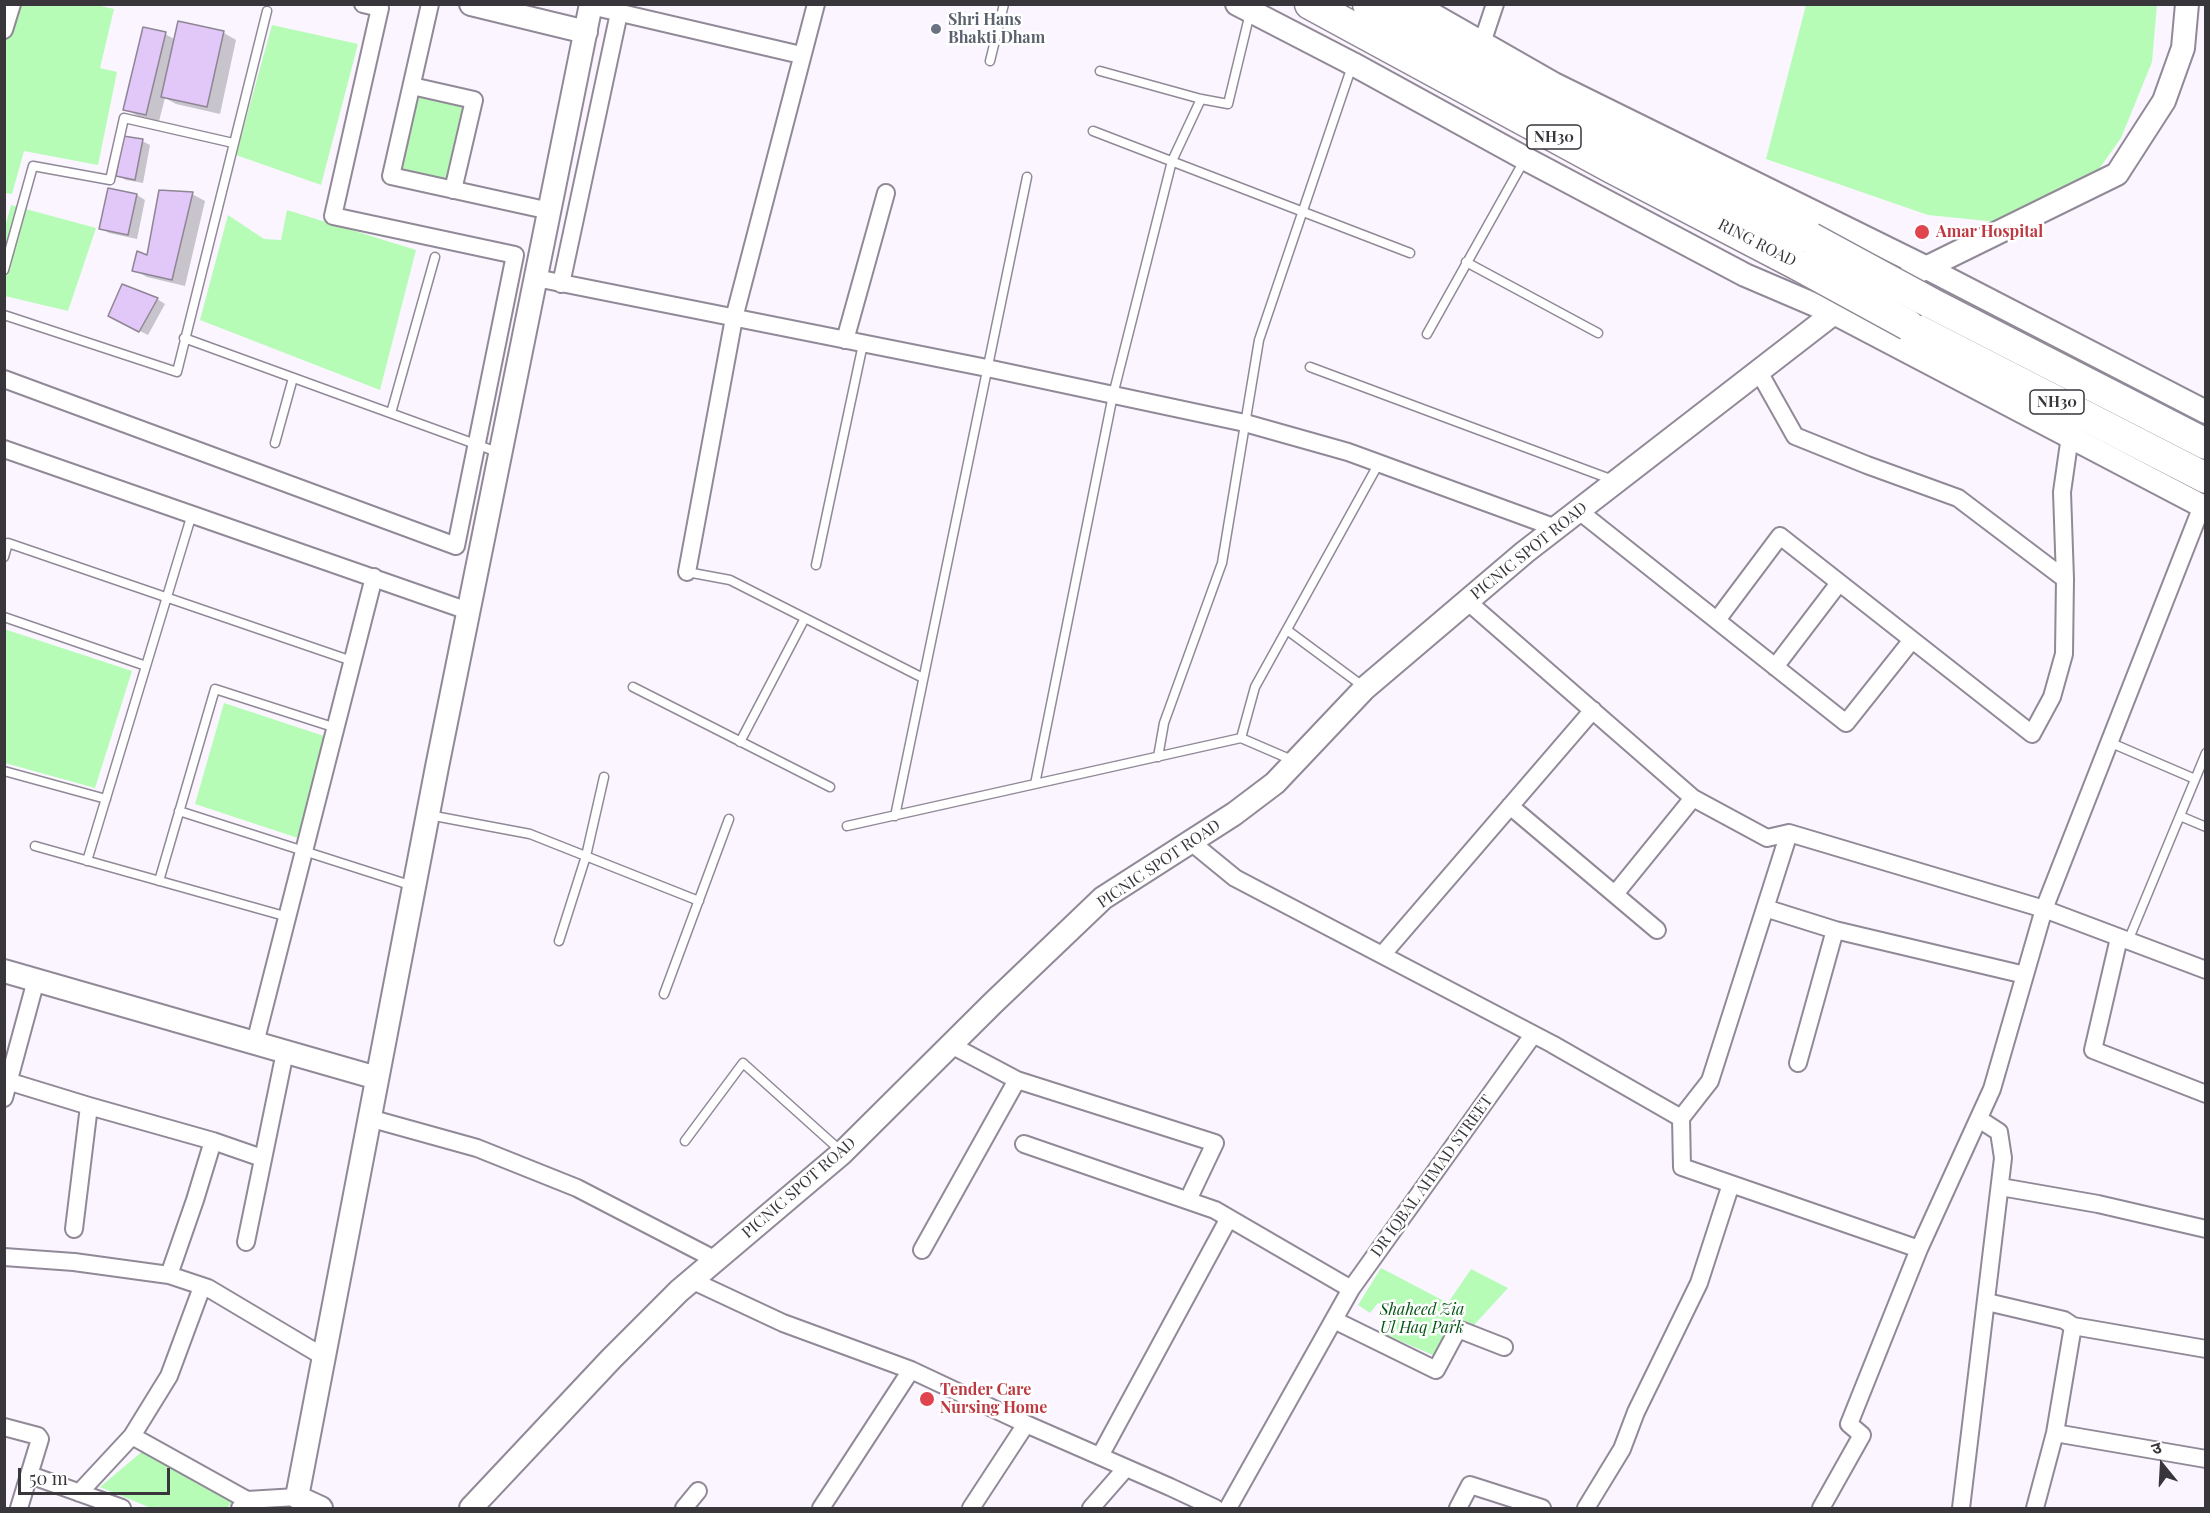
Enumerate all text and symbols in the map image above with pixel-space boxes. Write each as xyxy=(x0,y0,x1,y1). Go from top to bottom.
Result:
place label: Shri Hans Bhakti Dham xyxy=(948,10,1045,48)
marker: Shri Hans Bhakti Dham xyxy=(929,22,943,36)
road number: NH30 xyxy=(1527,125,1581,149)
street label: RING ROAD xyxy=(1715,215,1799,271)
place label: Amar Hospital xyxy=(1936,222,2043,242)
marker: Amar Hospital xyxy=(1913,223,1931,241)
road number: NH30 xyxy=(2030,390,2084,414)
street label: PICNIC SPOT ROAD xyxy=(1467,498,1591,604)
street label: PICNIC SPOT ROAD xyxy=(1094,816,1224,912)
street label: DR IQBAL AHMAD STREET xyxy=(1367,1091,1497,1261)
street label: PICNIC SPOT ROAD xyxy=(738,1133,860,1243)
park label: Shaheed Zia Ul Haq Park xyxy=(1380,1300,1464,1338)
place label: Tender Care Nursing Home xyxy=(940,1380,1047,1418)
marker: Tender Care Nursing Home xyxy=(918,1390,936,1408)
north arrow xyxy=(2132,1435,2192,1495)
text: उ xyxy=(2149,1436,2164,1459)
scale bar xyxy=(21,1456,172,1494)
text: 50 m xyxy=(29,1466,68,1490)

